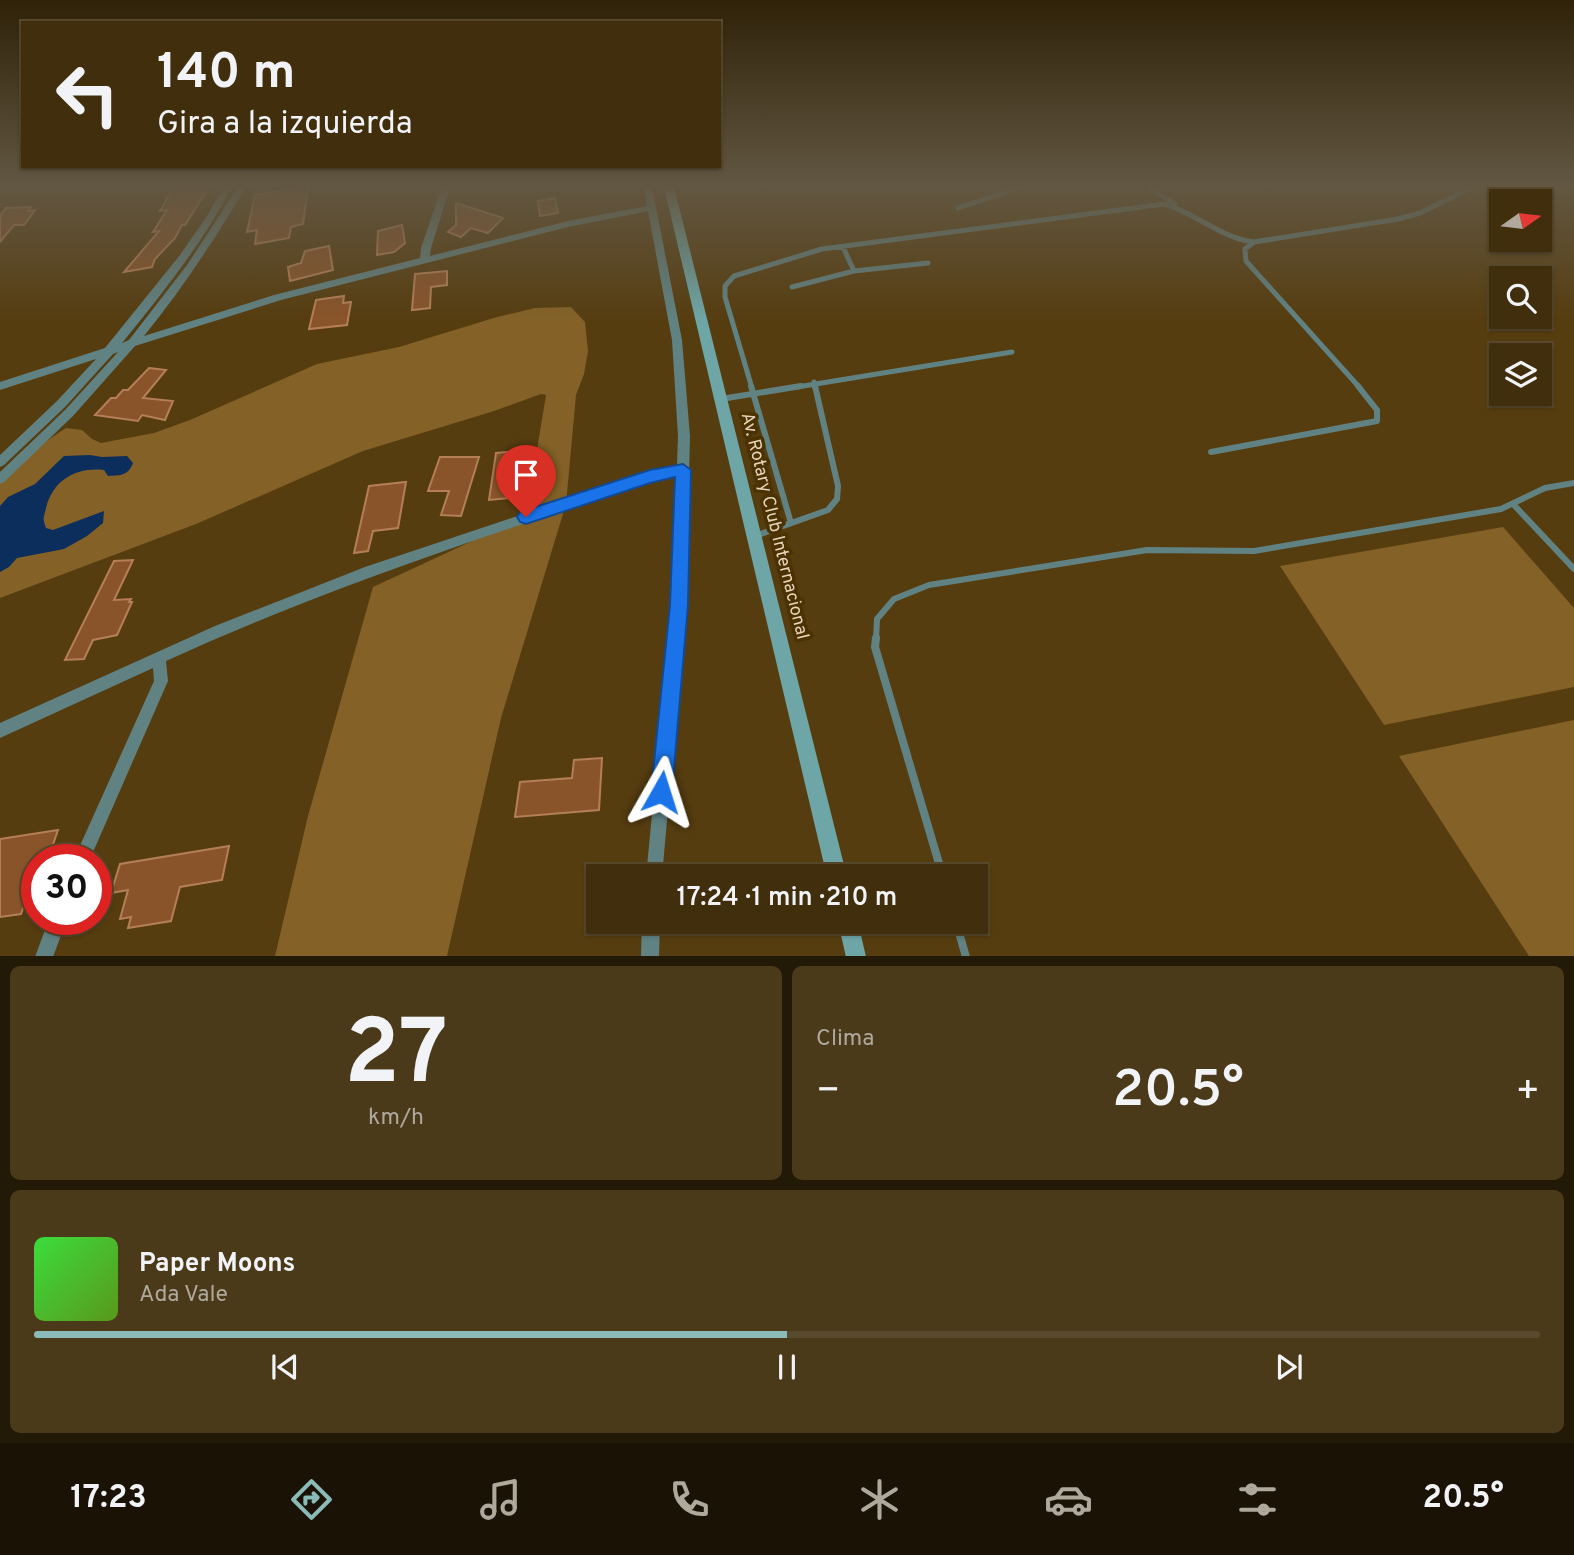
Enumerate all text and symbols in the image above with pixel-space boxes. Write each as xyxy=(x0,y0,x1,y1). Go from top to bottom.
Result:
text: 140 m xyxy=(157,44,296,106)
icon: left xyxy=(42,49,133,140)
text: Gira a la izquierda xyxy=(157,105,413,145)
north arrow xyxy=(1489,189,1552,252)
map controls xyxy=(1489,189,1552,406)
button: search xyxy=(1489,266,1552,329)
button: layers xyxy=(1489,343,1552,406)
street label: Av. Rotary Club Internacional xyxy=(735,410,813,642)
pin xyxy=(496,445,556,517)
icon: arrive xyxy=(507,456,545,494)
position arrow xyxy=(624,755,698,829)
speed limit sign: 30 xyxy=(21,844,112,935)
text: 17:24 · 1 min · 210 m xyxy=(677,882,897,915)
text: 27 xyxy=(344,1001,448,1116)
text: Clima xyxy=(816,1025,874,1054)
text: 20.5° xyxy=(1112,1059,1244,1125)
text: − xyxy=(816,1068,841,1117)
text: + xyxy=(1515,1068,1540,1117)
text: km/h xyxy=(368,1104,424,1133)
text: Paper Moons xyxy=(139,1248,295,1281)
text: Ada Vale xyxy=(139,1281,228,1310)
icon: previous xyxy=(266,1348,304,1386)
icon: pause xyxy=(768,1348,806,1386)
icon: next xyxy=(1270,1348,1308,1386)
icon: directions xyxy=(287,1475,336,1524)
icon: music xyxy=(476,1475,525,1524)
icon: phone xyxy=(665,1475,714,1524)
icon: climate xyxy=(855,1475,904,1524)
icon: car xyxy=(1044,1475,1093,1524)
icon: filters xyxy=(1233,1475,1282,1524)
text: 17:23 xyxy=(70,1479,147,1519)
text: 20.5° xyxy=(1423,1479,1504,1519)

